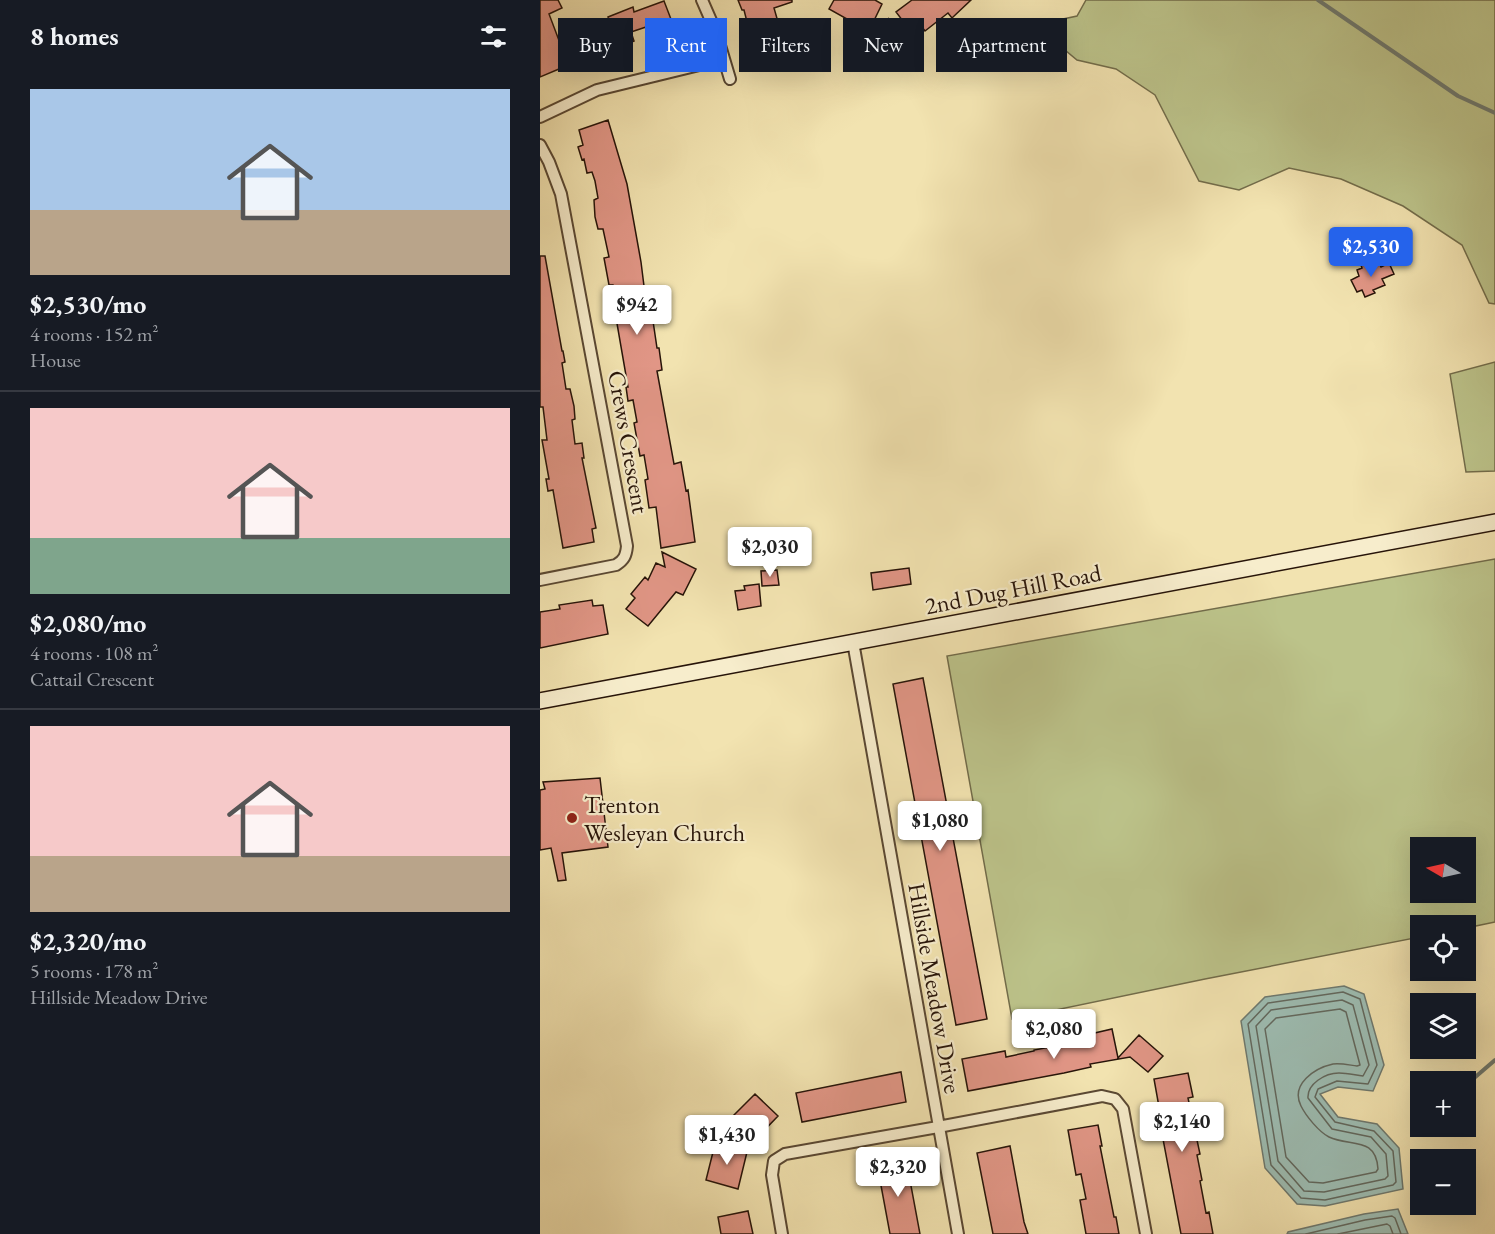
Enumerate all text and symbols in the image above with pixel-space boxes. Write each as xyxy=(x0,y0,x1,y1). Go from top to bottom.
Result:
chip: Buy xyxy=(558,18,633,72)
chip: Rent xyxy=(645,18,727,72)
chip: Filters xyxy=(739,18,831,72)
chip: New xyxy=(843,18,924,72)
chip: Apartment xyxy=(936,18,1067,72)
text: 8 homes xyxy=(30,19,119,53)
icon: filters xyxy=(477,20,510,53)
icon: home xyxy=(216,128,324,236)
pin: $2,530 xyxy=(1322,227,1420,278)
text: $2,530 xyxy=(1343,233,1399,259)
pin: $942 xyxy=(601,285,673,336)
text: $2,530/mo xyxy=(30,287,146,321)
text: $942 xyxy=(617,291,657,317)
text: 4 rooms · 152 m² xyxy=(30,321,158,347)
text: House xyxy=(30,347,81,373)
street label: Crews Crescent xyxy=(601,368,657,516)
icon: home xyxy=(216,447,324,555)
pin: $2,030 xyxy=(721,527,819,578)
text: $2,030 xyxy=(742,533,798,559)
street label: 2nd Dug Hill Road xyxy=(922,557,1105,621)
text: $2,080/mo xyxy=(30,606,146,640)
text: 4 rooms · 108 m² xyxy=(30,640,158,666)
text: Cattail Crescent xyxy=(30,666,154,692)
icon: home xyxy=(216,765,324,873)
place label: Trenton Wesleyan Church xyxy=(584,789,745,848)
pin: $1,080 xyxy=(891,801,989,852)
text: $1,080 xyxy=(912,807,968,833)
marker: Trenton Wesleyan Church xyxy=(565,811,579,825)
north arrow xyxy=(1410,837,1476,903)
map controls xyxy=(1410,837,1476,1215)
street label: Hillside Meadow Drive xyxy=(901,880,969,1096)
button: locate xyxy=(1410,915,1476,981)
text: $2,320/mo xyxy=(30,924,146,958)
text: 5 rooms · 178 m² xyxy=(30,958,158,984)
text: Hillside Meadow Drive xyxy=(30,984,208,1010)
button: layers xyxy=(1410,993,1476,1059)
pin: $2,080 xyxy=(1005,1009,1103,1060)
text: $2,080 xyxy=(1026,1015,1082,1041)
button: + xyxy=(1410,1071,1476,1137)
pin: $2,140 xyxy=(1133,1102,1231,1153)
text: $2,140 xyxy=(1154,1108,1210,1134)
pin: $1,430 xyxy=(678,1115,776,1166)
text: $1,430 xyxy=(699,1121,755,1147)
pin: $2,320 xyxy=(849,1147,947,1198)
button: − xyxy=(1410,1149,1476,1215)
text: $2,320 xyxy=(870,1153,926,1179)

